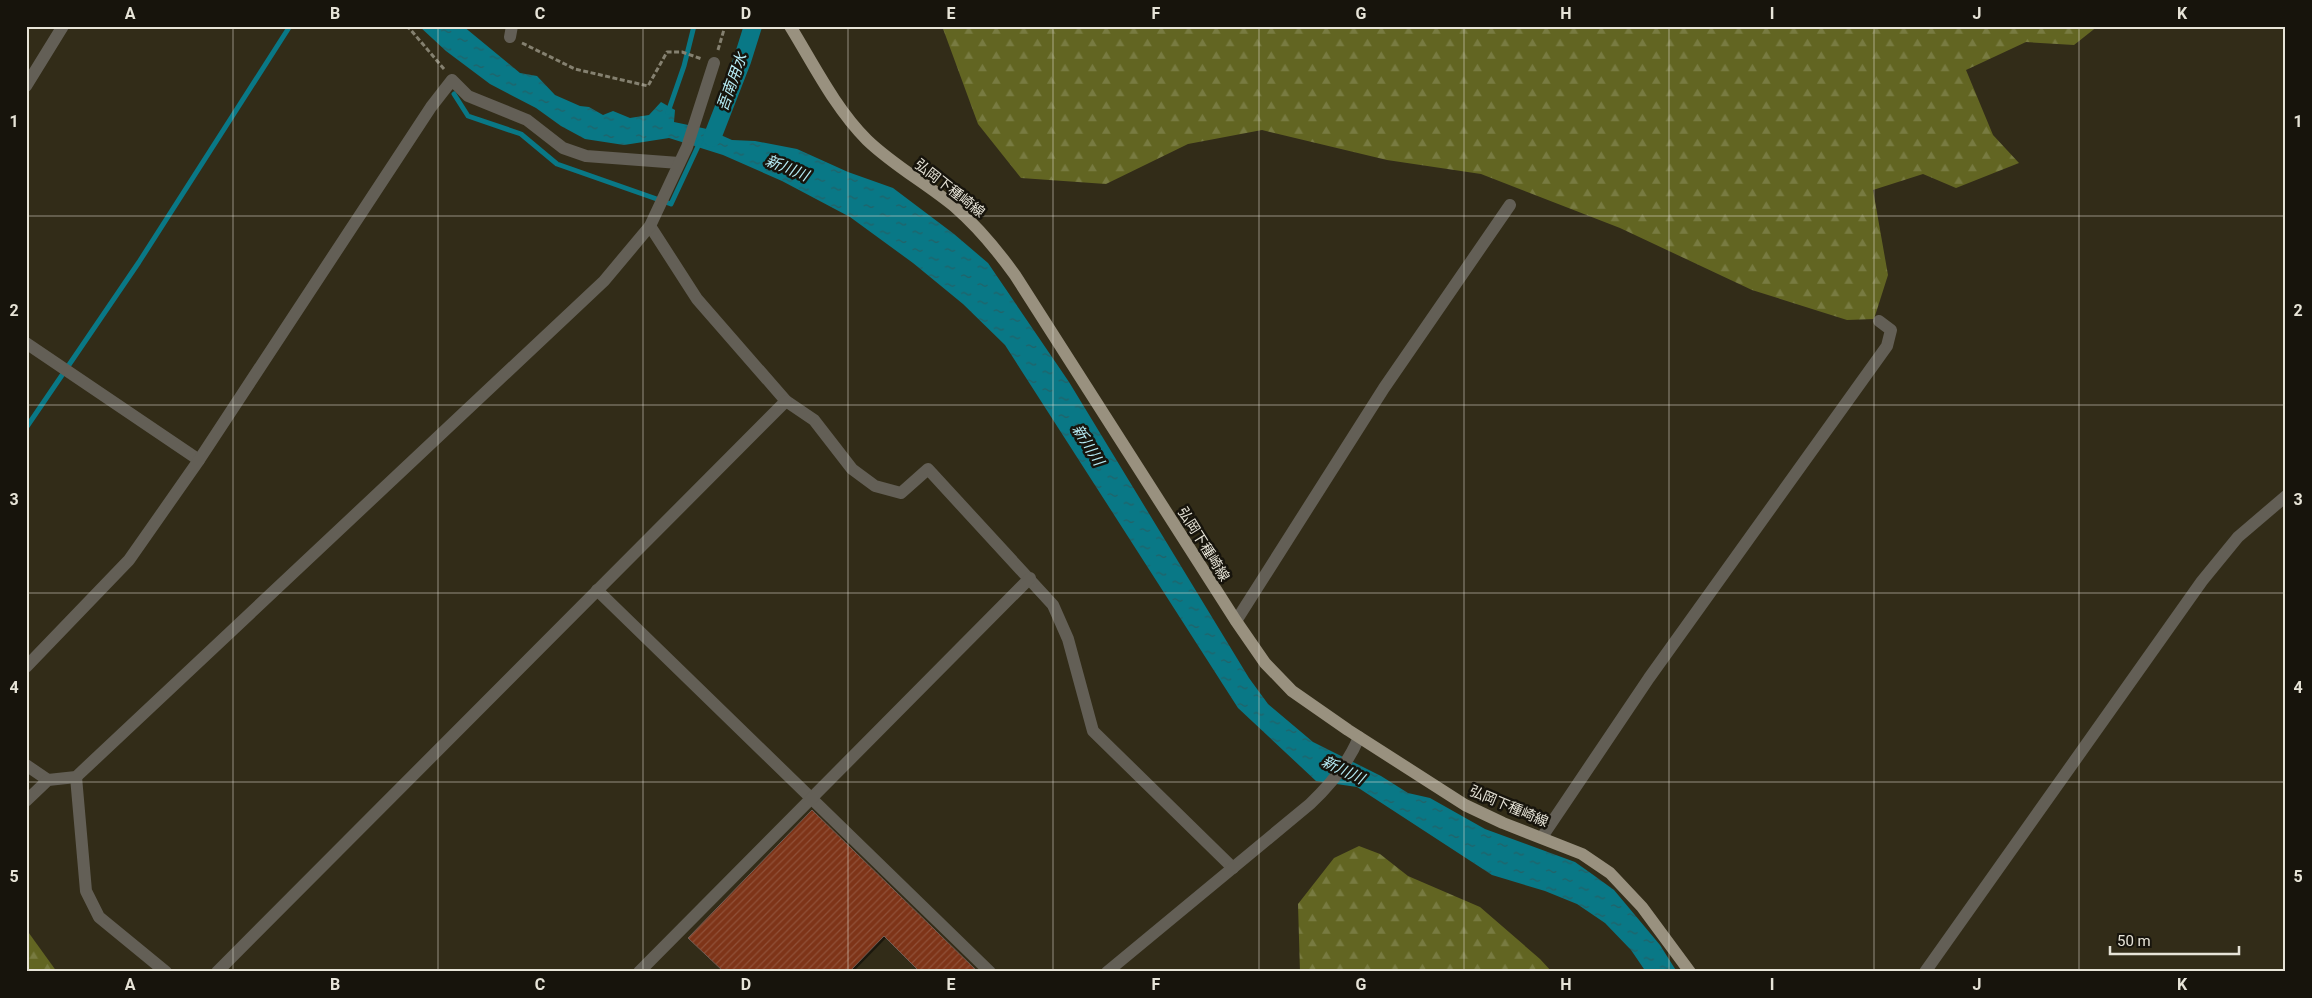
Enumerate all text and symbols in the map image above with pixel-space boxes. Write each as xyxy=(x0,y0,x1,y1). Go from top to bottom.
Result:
text: A xyxy=(125,4,136,23)
text: B xyxy=(330,4,340,23)
text: C xyxy=(535,4,545,23)
text: D xyxy=(741,4,751,23)
text: E xyxy=(947,4,956,23)
text: F xyxy=(1152,4,1161,23)
text: G xyxy=(1356,4,1367,23)
text: H xyxy=(1560,4,1572,23)
text: I xyxy=(1770,4,1774,23)
text: J xyxy=(1973,4,1981,23)
text: K xyxy=(2177,4,2188,23)
water label: 吾南用水 xyxy=(713,49,751,113)
text: 1 xyxy=(9,112,19,131)
text: 1 xyxy=(2293,112,2303,131)
water label: 新川川 xyxy=(763,151,813,186)
street label: 弘岡下種崎線 xyxy=(912,156,988,220)
text: 2 xyxy=(9,301,19,320)
text: 2 xyxy=(2293,301,2303,320)
water label: 新川川 xyxy=(1068,421,1109,471)
text: 3 xyxy=(9,490,19,509)
text: 3 xyxy=(2293,490,2303,509)
street label: 弘岡下種崎線 xyxy=(1175,504,1233,584)
text: 4 xyxy=(9,678,19,697)
text: 4 xyxy=(2293,678,2303,697)
water label: 新川川 xyxy=(1319,752,1369,789)
street label: 弘岡下種崎線 xyxy=(1467,782,1551,830)
text: 5 xyxy=(9,867,19,886)
text: 5 xyxy=(2293,867,2303,886)
scale bar xyxy=(2110,923,2238,955)
text: 50 m xyxy=(2117,932,2151,950)
text: A xyxy=(125,975,136,994)
text: B xyxy=(330,975,340,994)
text: C xyxy=(535,975,545,994)
text: D xyxy=(741,975,751,994)
text: E xyxy=(947,975,956,994)
text: F xyxy=(1152,975,1161,994)
text: G xyxy=(1356,975,1367,994)
text: H xyxy=(1560,975,1572,994)
text: I xyxy=(1770,975,1774,994)
text: J xyxy=(1973,975,1981,994)
text: K xyxy=(2177,975,2188,994)

